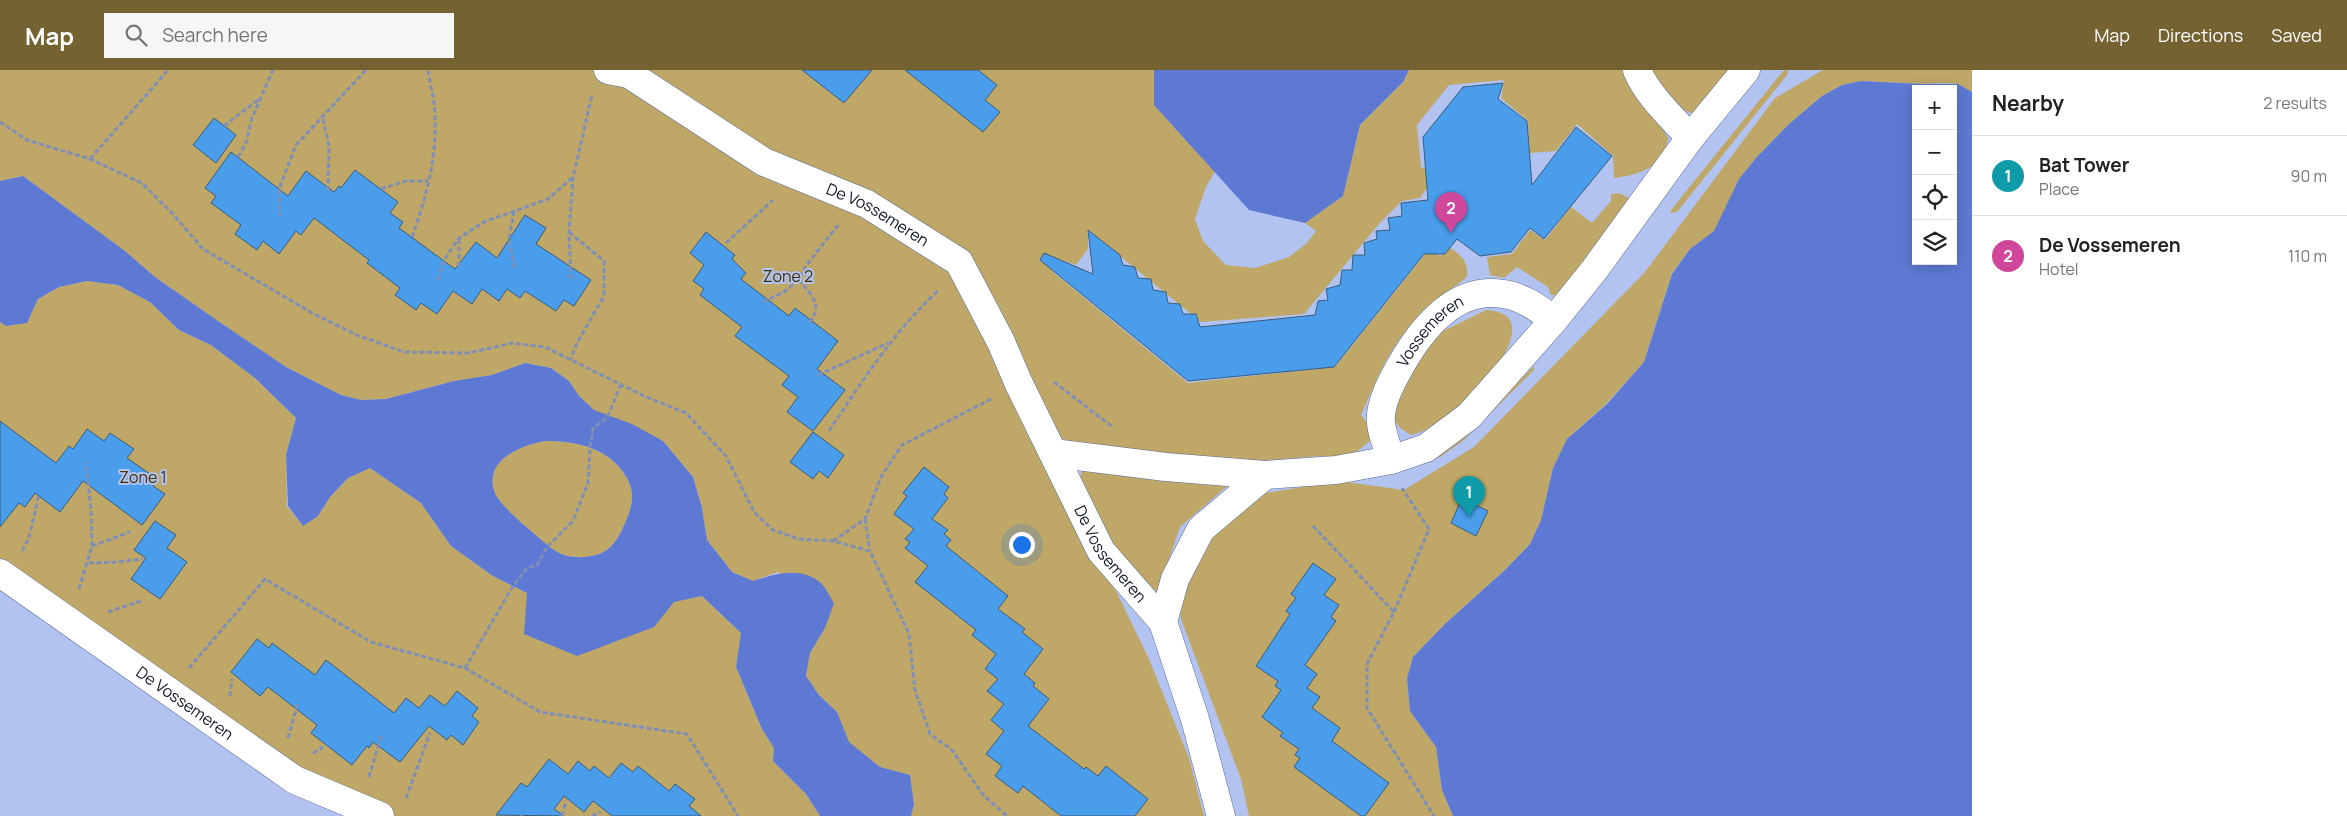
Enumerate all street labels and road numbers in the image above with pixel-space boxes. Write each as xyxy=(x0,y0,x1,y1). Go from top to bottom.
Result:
street label: De Vossemeren xyxy=(823,178,933,251)
street label: Vossemeren xyxy=(1391,290,1467,371)
street label: De Vossemeren xyxy=(1069,501,1152,607)
street label: De Vossemeren xyxy=(132,661,238,745)

